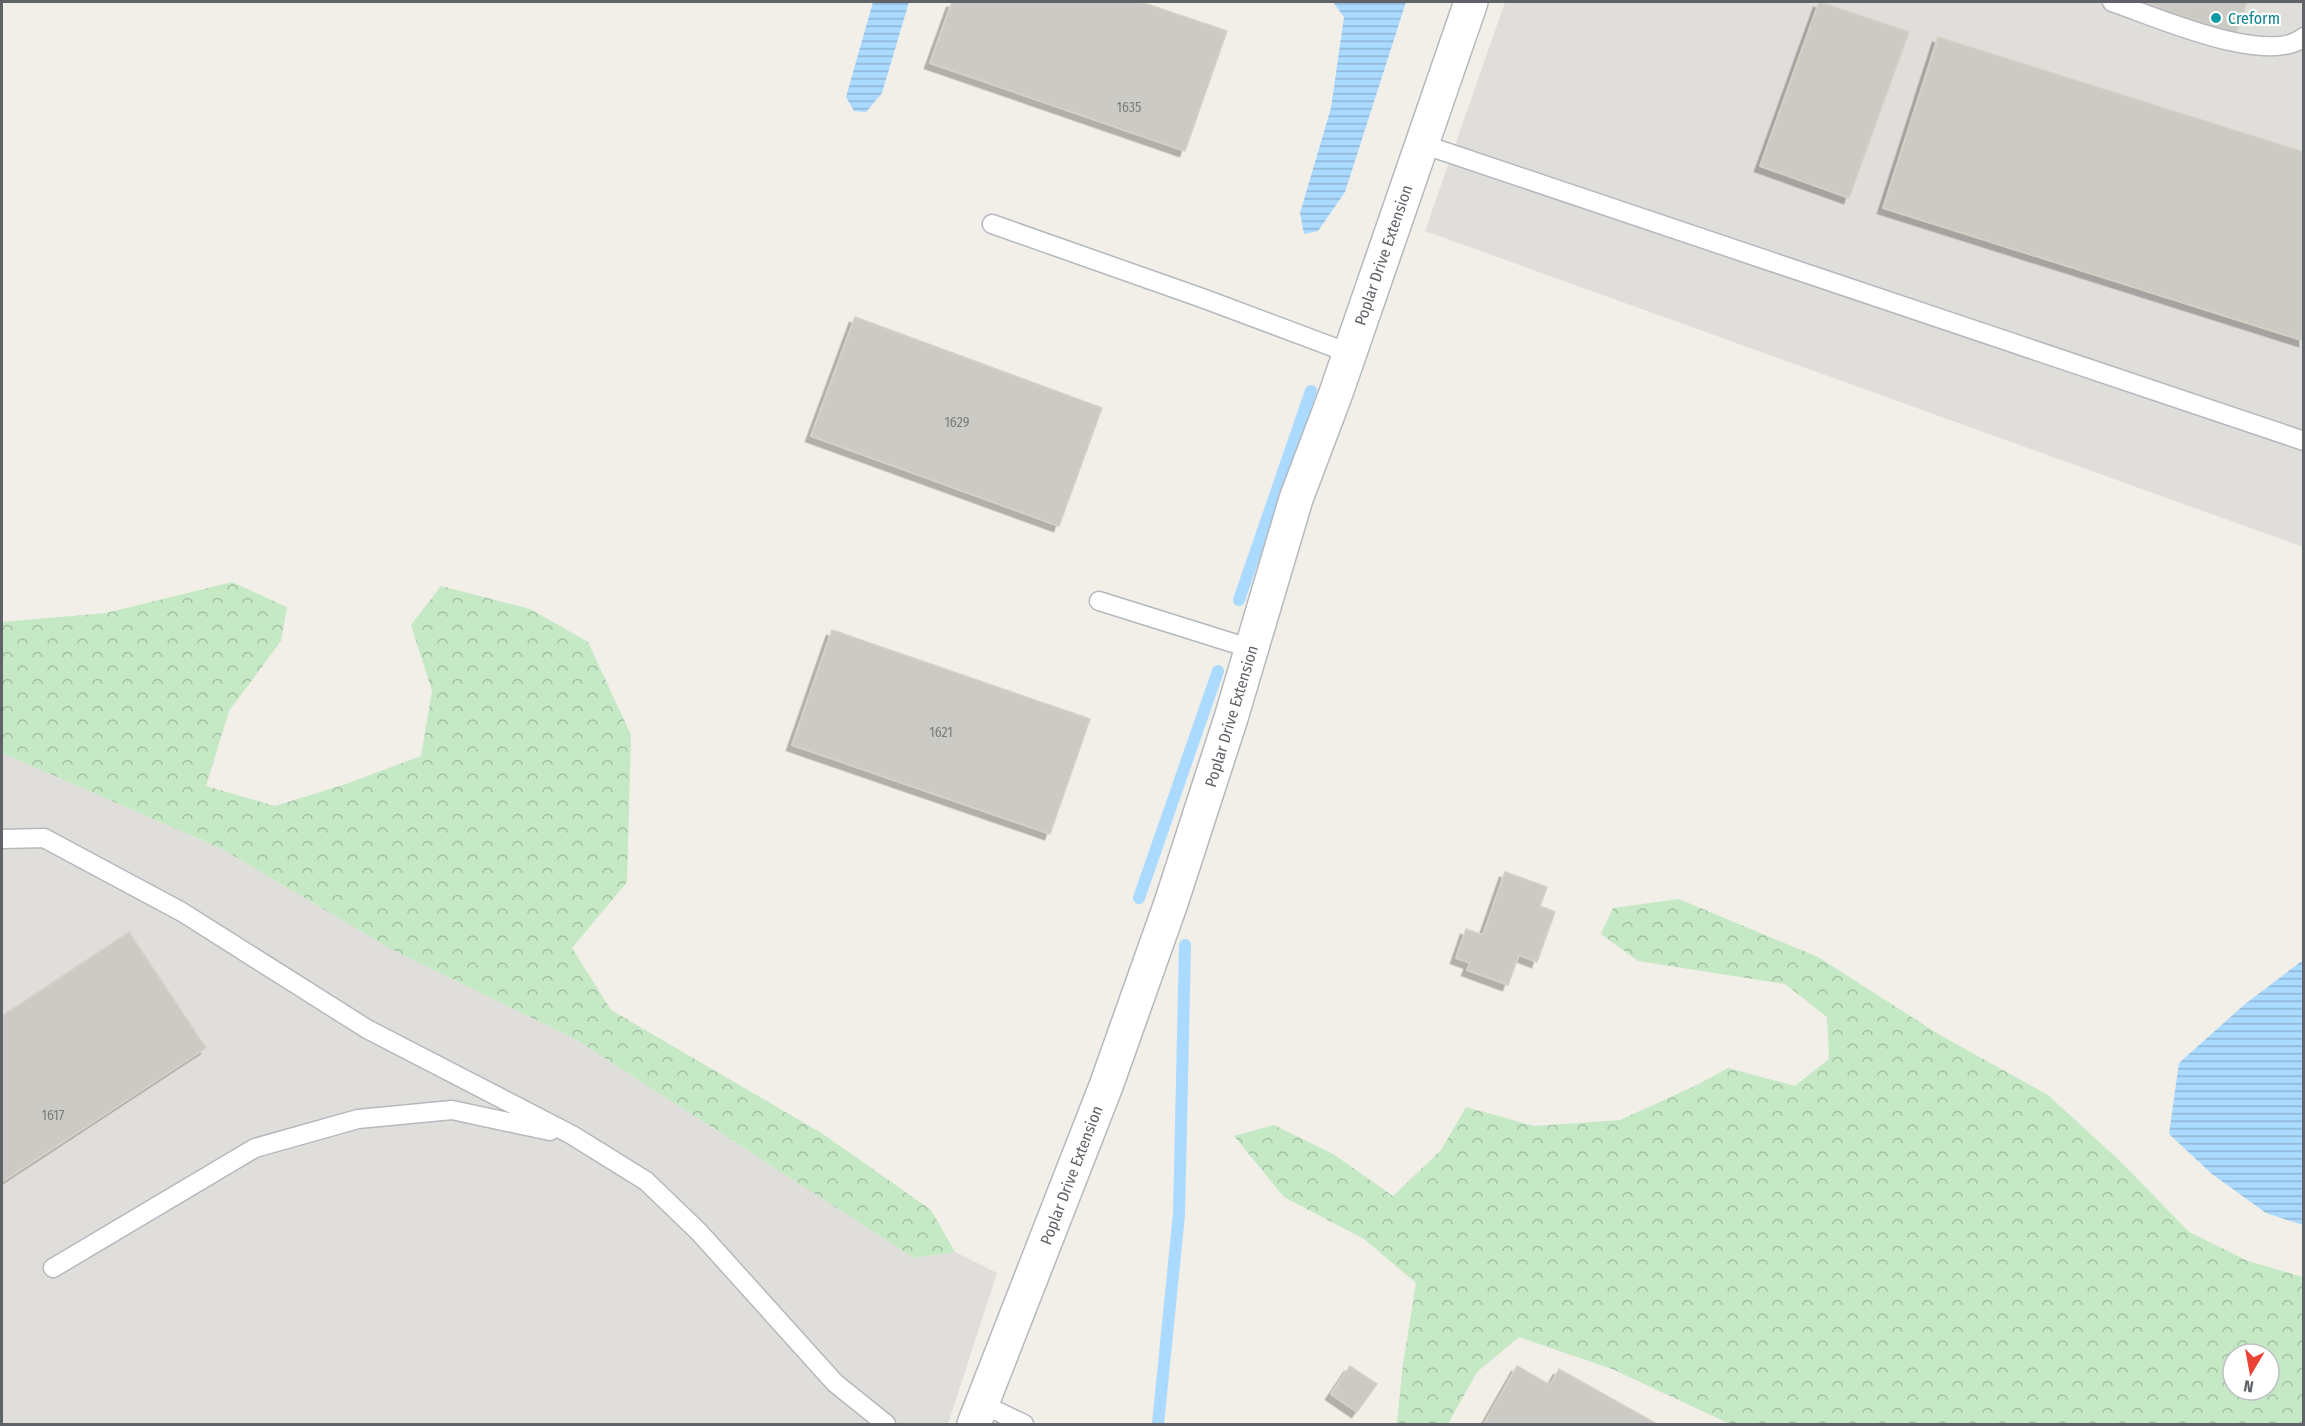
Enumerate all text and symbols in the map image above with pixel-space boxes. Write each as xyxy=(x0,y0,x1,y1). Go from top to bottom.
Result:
place label: Creform xyxy=(2228,9,2280,28)
marker: Creform xyxy=(2209,11,2223,25)
house number: 1635 xyxy=(1116,99,1142,116)
street label: Poplar Drive Extension xyxy=(1351,182,1416,328)
house number: 1629 xyxy=(944,414,970,431)
street label: Poplar Drive Extension xyxy=(1201,643,1262,789)
house number: 1621 xyxy=(929,724,953,741)
street label: Poplar Drive Extension xyxy=(1036,1103,1107,1247)
house number: 1617 xyxy=(42,1107,65,1124)
north arrow xyxy=(2221,1342,2281,1402)
text: N xyxy=(2242,1376,2255,1396)

